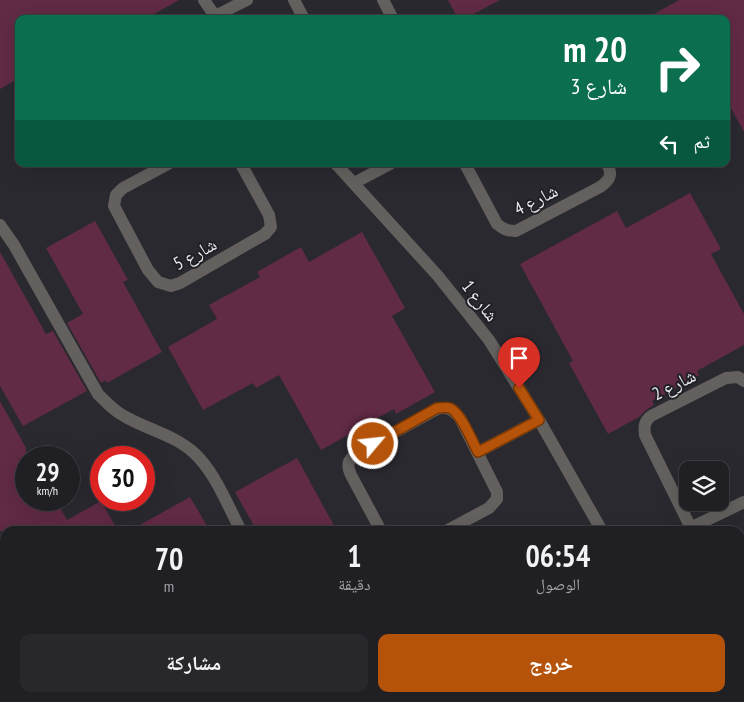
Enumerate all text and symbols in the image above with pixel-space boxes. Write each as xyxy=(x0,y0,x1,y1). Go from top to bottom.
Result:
text: 20 m xyxy=(563,26,627,72)
icon: right xyxy=(645,35,710,100)
text: شارع 3 xyxy=(571,72,627,100)
text: ثم xyxy=(693,129,710,153)
icon: left xyxy=(655,130,683,158)
street label: شارع 4 xyxy=(510,179,562,220)
street label: شارع 5 xyxy=(169,232,221,275)
street label: شارع 1 xyxy=(457,275,504,326)
pin xyxy=(498,337,540,388)
icon: arrive xyxy=(505,344,533,372)
street label: شارع 2 xyxy=(648,364,700,405)
position arrow xyxy=(346,417,398,469)
speed limit sign: 30 xyxy=(90,446,155,511)
text: 29 xyxy=(36,456,59,488)
map controls xyxy=(679,461,729,511)
button: layers xyxy=(679,461,729,511)
text: km/h xyxy=(37,483,58,498)
text: 1 xyxy=(347,536,362,575)
text: 06:54 xyxy=(525,536,590,575)
text: 70 xyxy=(155,539,183,578)
text: دقيقة xyxy=(338,574,371,594)
text: الوصول xyxy=(536,574,580,594)
text: m xyxy=(164,576,174,596)
button: مشاركة xyxy=(20,634,368,692)
button: خروج xyxy=(378,634,725,692)

